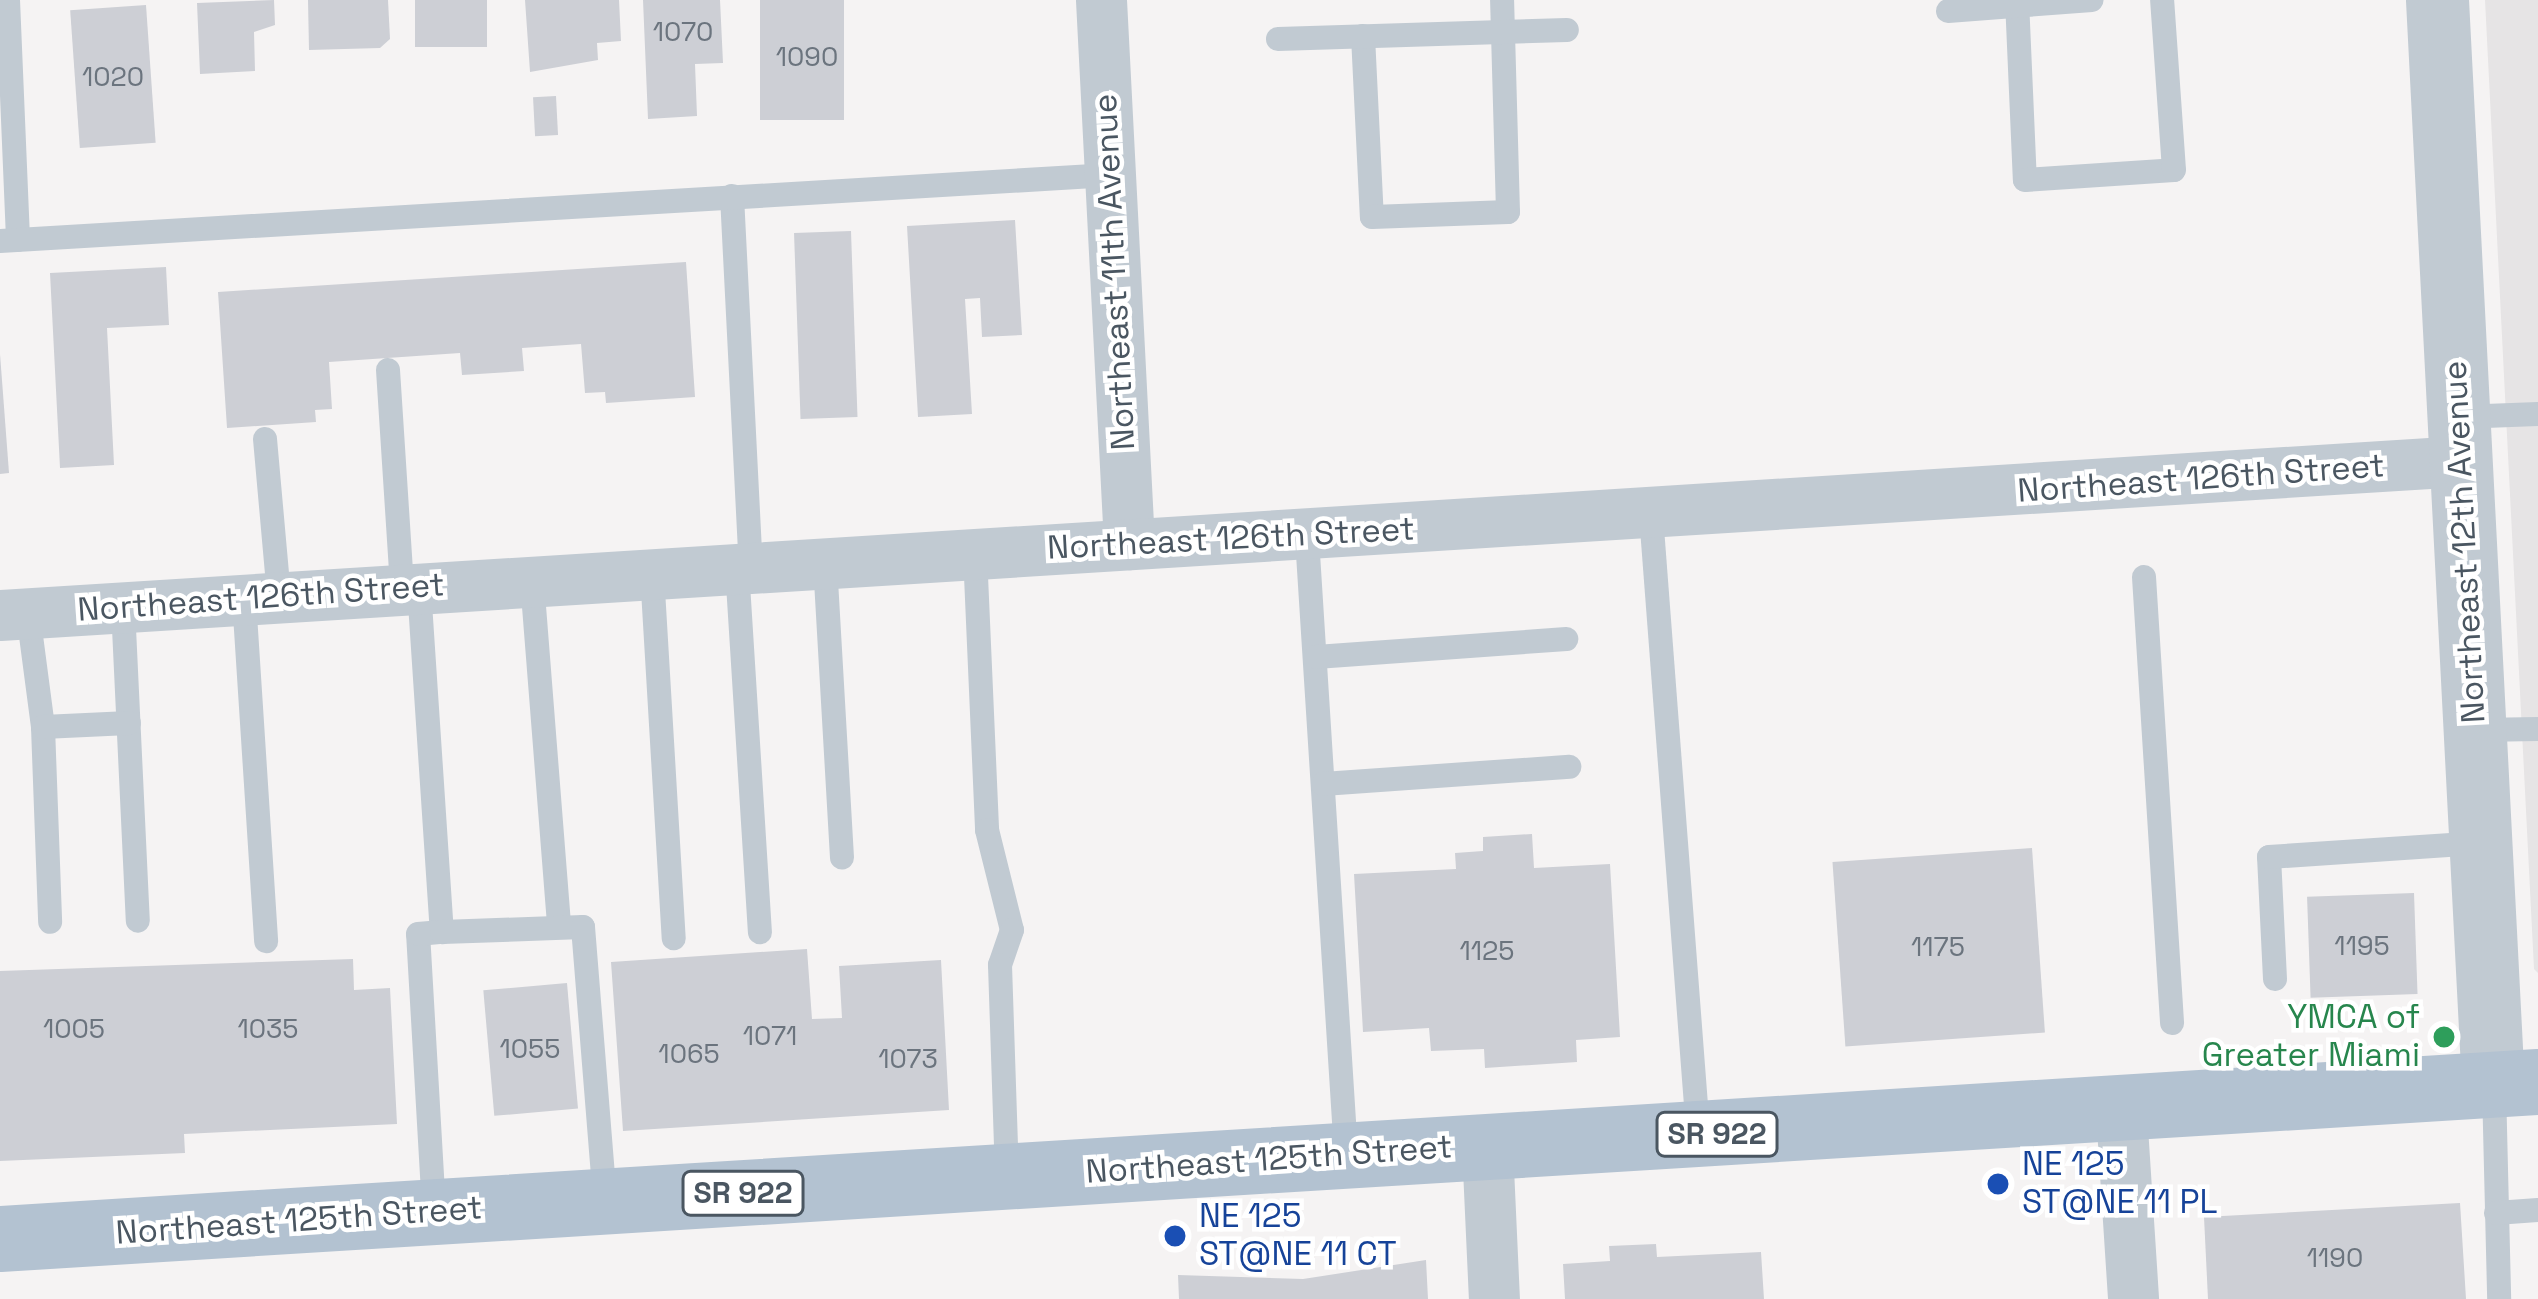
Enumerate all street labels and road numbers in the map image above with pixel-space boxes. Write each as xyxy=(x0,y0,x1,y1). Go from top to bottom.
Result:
street label: Northeast 11th Avenue xyxy=(1086,93,1144,451)
street label: Northeast 12th Avenue xyxy=(2436,360,2494,724)
street label: Northeast 126th Street xyxy=(2016,446,2386,512)
street label: Northeast 126th Street xyxy=(1046,510,1416,568)
street label: Northeast 126th Street xyxy=(76,565,446,631)
road number: SR 922 xyxy=(1654,1110,1780,1158)
street label: Northeast 125th Street xyxy=(1084,1127,1454,1193)
road number: SR 922 xyxy=(680,1169,806,1217)
street label: Northeast 125th Street xyxy=(114,1188,484,1254)

